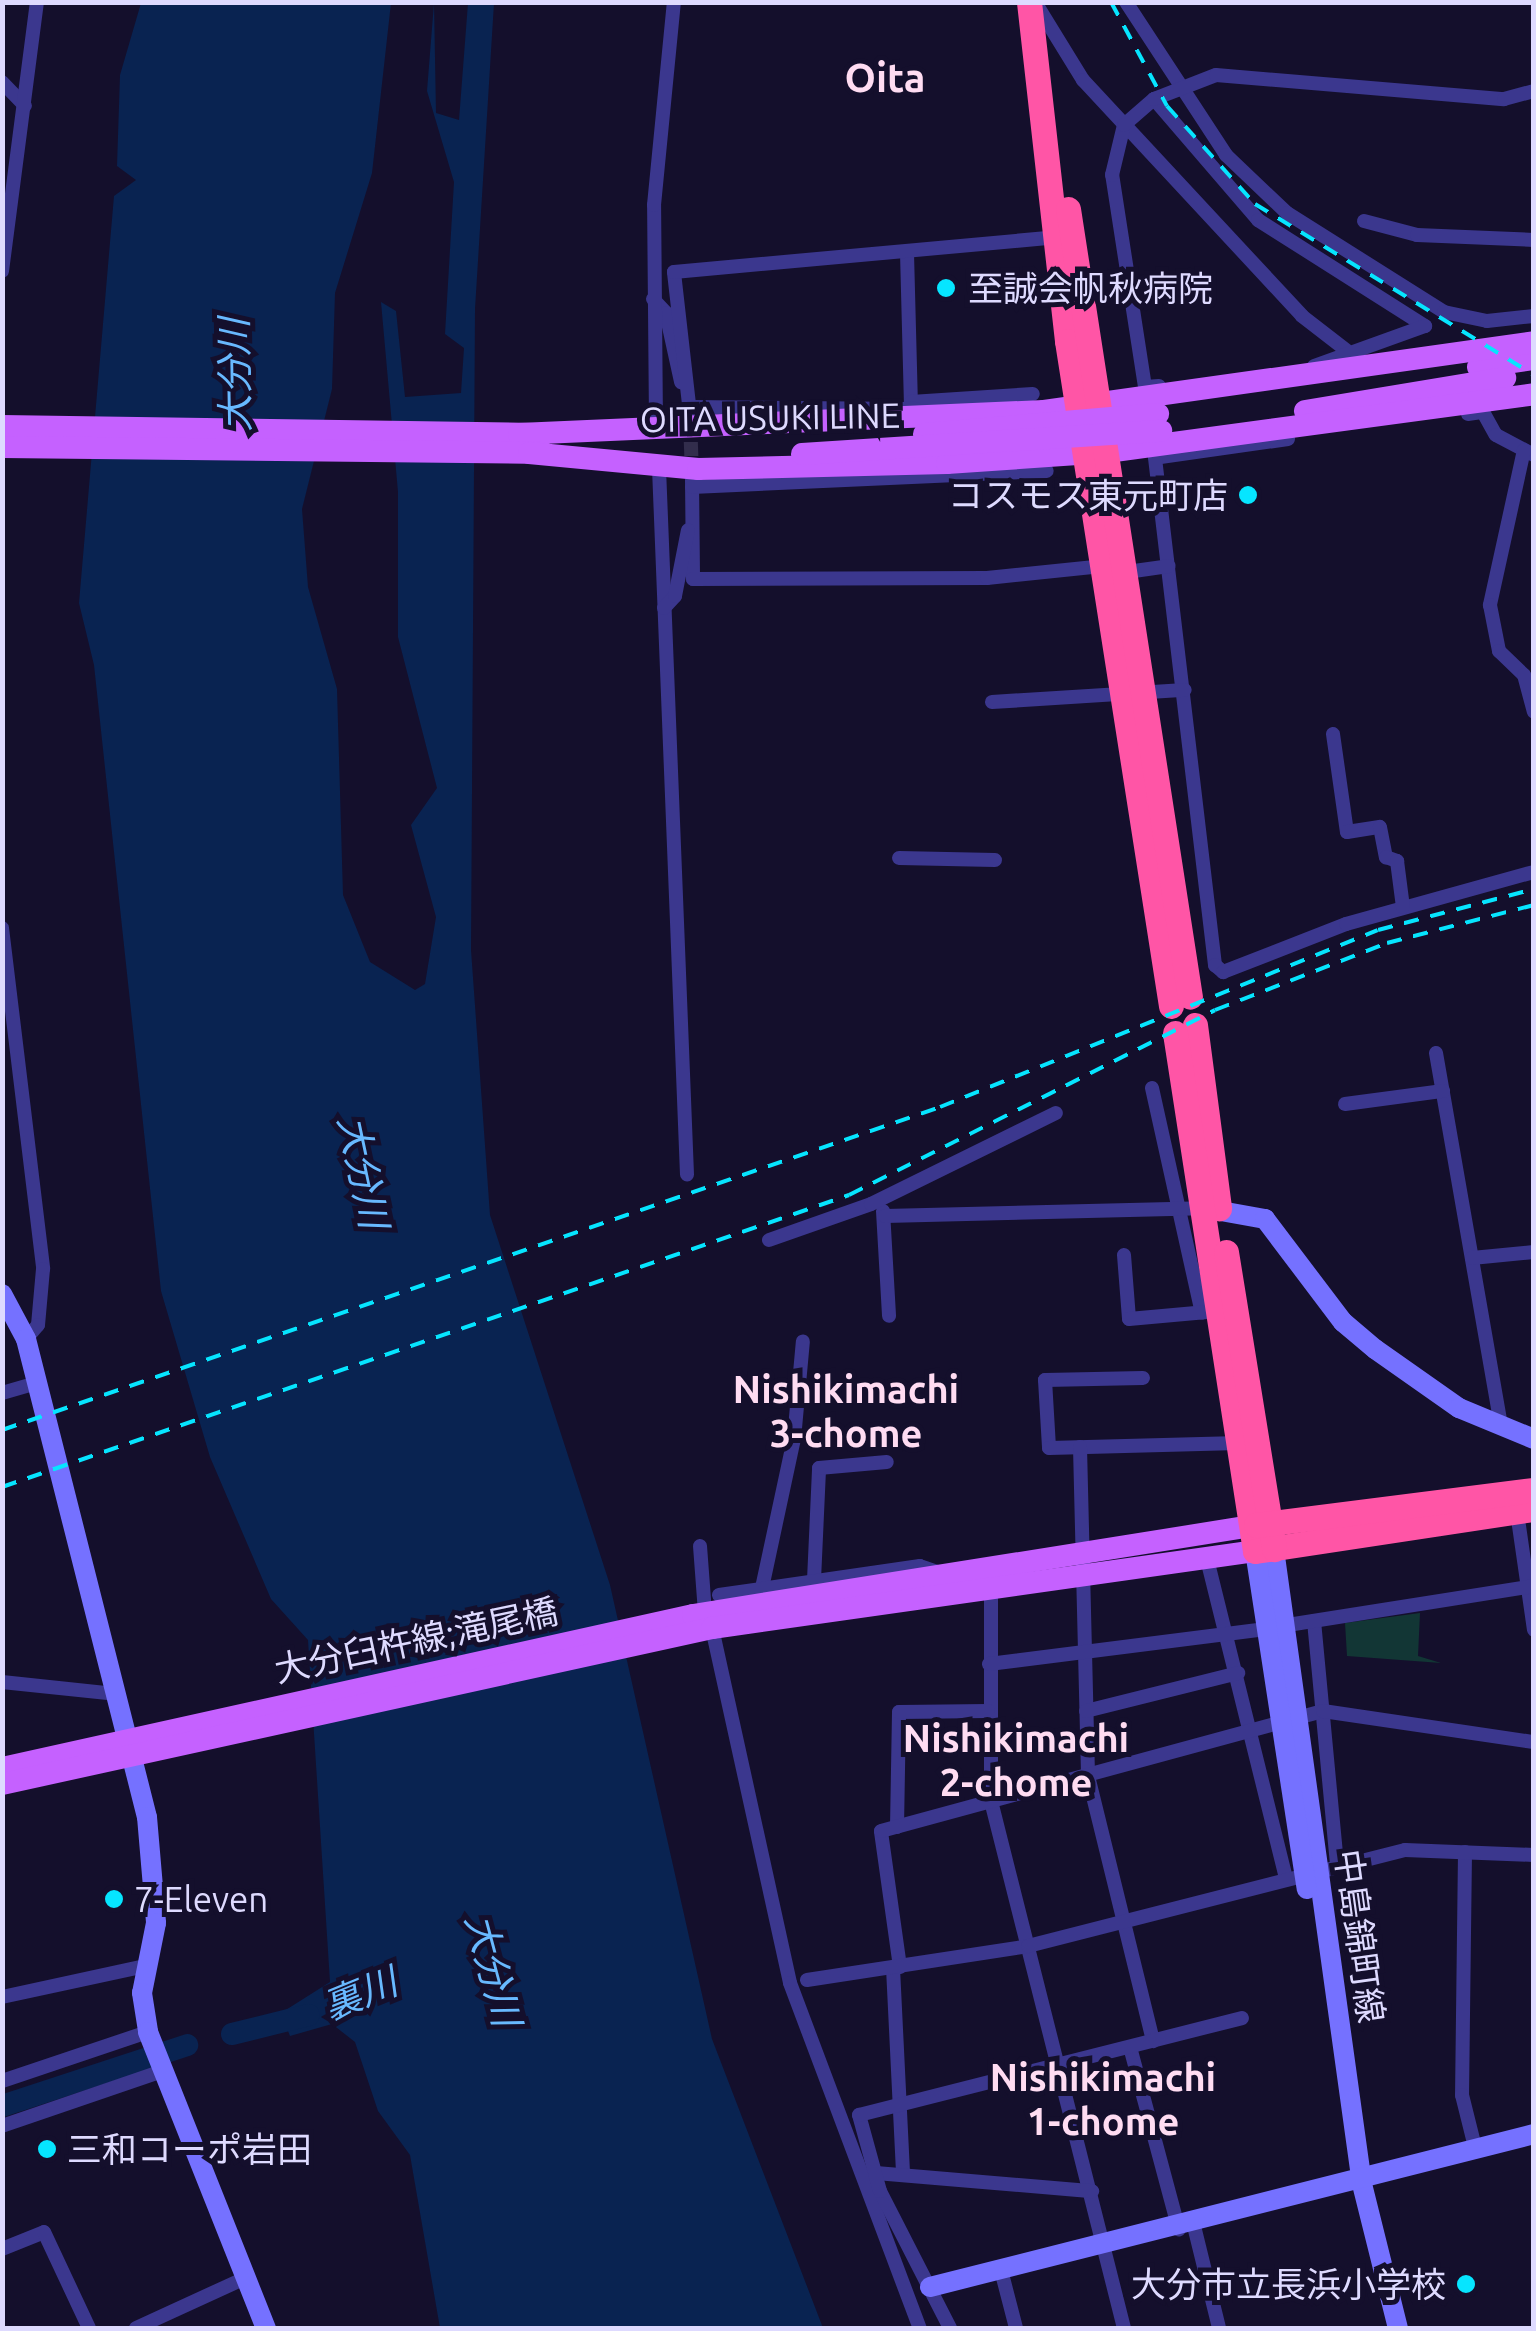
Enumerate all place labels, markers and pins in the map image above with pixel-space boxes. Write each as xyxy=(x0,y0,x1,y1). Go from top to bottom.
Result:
place label: 至誠会帆秋病院 xyxy=(968,267,1213,309)
marker: 至誠会帆秋病院 xyxy=(933,275,959,301)
place label: コスモス東元町店 xyxy=(948,474,1228,516)
marker: コスモス東元町店 xyxy=(1237,484,1259,506)
place label: 7-Eleven xyxy=(134,1878,268,1920)
marker: 7-Eleven xyxy=(103,1888,125,1910)
place label: 三和コーポ岩田 xyxy=(67,2128,312,2170)
marker: 三和コーポ岩田 xyxy=(36,2138,58,2160)
place label: 大分市立長浜小学校 xyxy=(1131,2263,1446,2305)
marker: 大分市立長浜小学校 xyxy=(1455,2273,1477,2295)

